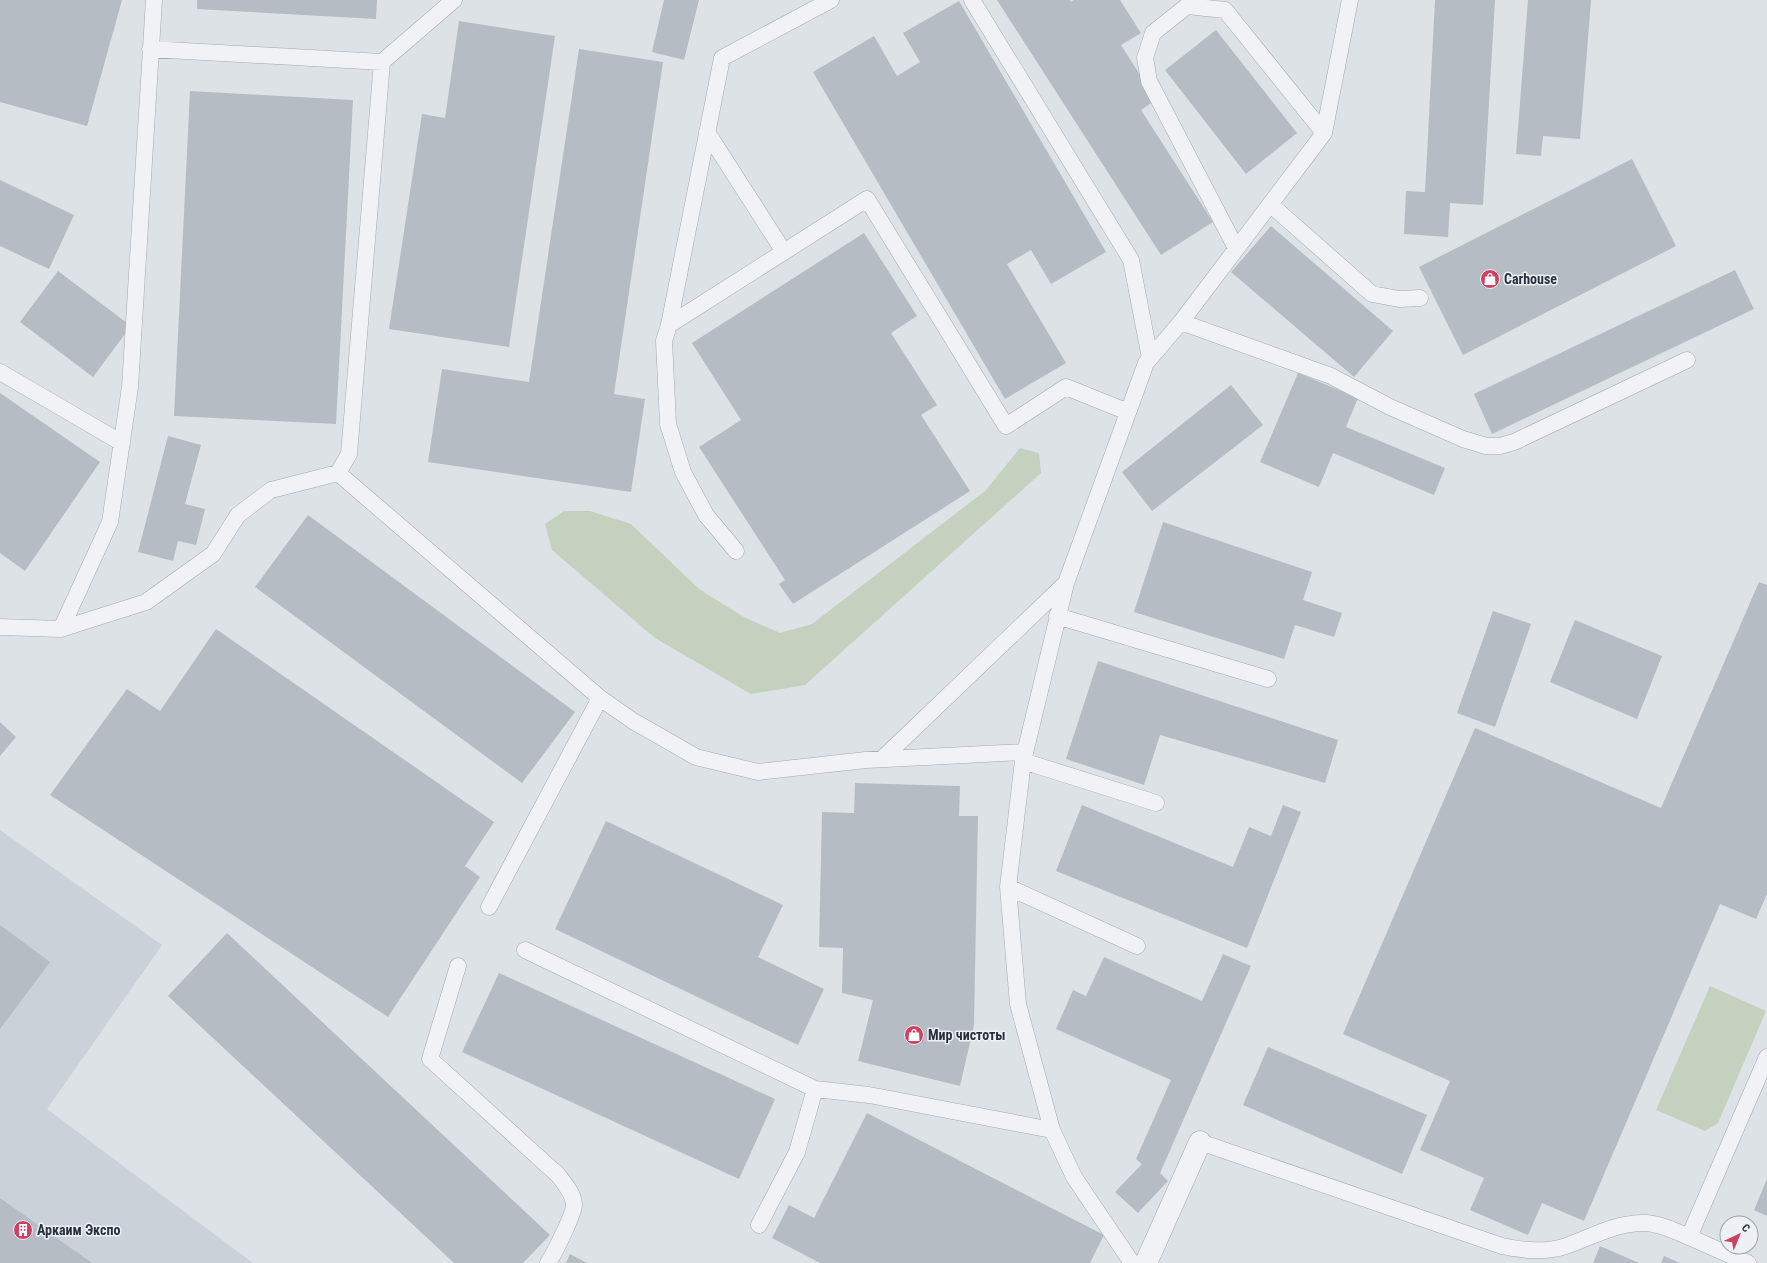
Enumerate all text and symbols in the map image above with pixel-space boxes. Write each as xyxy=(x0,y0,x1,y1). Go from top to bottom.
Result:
shop icon: Carhouse xyxy=(1479,268,1501,290)
place label: Carhouse xyxy=(1504,271,1557,287)
shop icon: Мир чистоты xyxy=(903,1024,925,1046)
place label: Мир чистоты xyxy=(928,1027,1006,1043)
north arrow xyxy=(1719,1215,1759,1255)
building icon: Аркаим Экспо xyxy=(12,1219,34,1241)
text: С xyxy=(1739,1221,1752,1235)
place label: Аркаим Экспо xyxy=(37,1222,120,1238)

